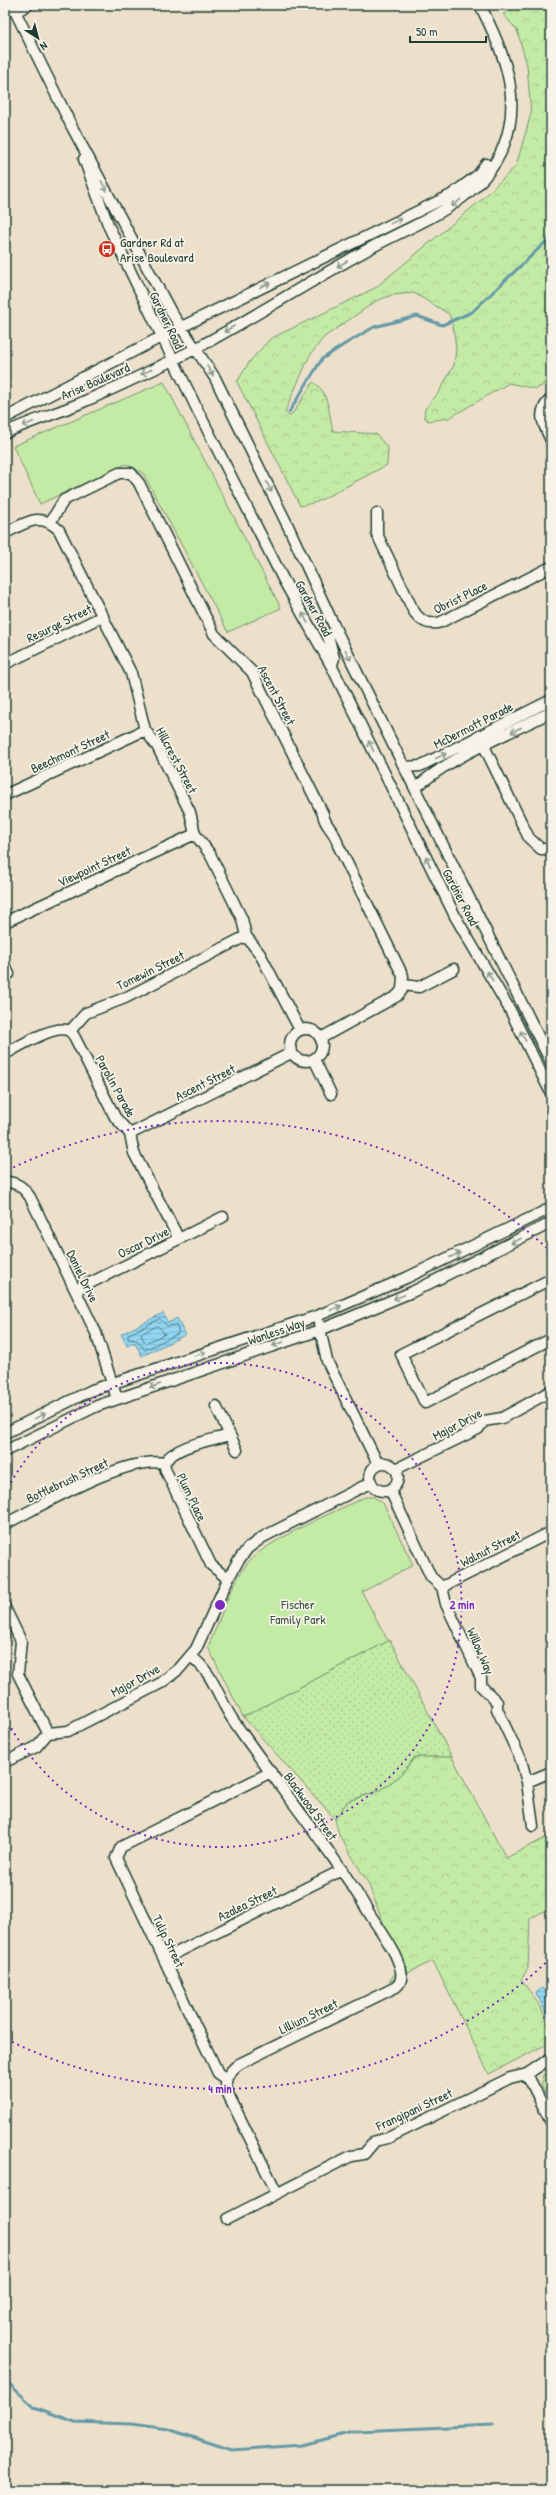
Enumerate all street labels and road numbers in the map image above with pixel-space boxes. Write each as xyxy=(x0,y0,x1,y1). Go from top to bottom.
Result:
street label: Gardner Road xyxy=(145,288,189,352)
street label: Arise Boulevard xyxy=(58,358,132,404)
street label: Obrist Place xyxy=(430,576,490,618)
street label: Gardner Road xyxy=(291,577,337,639)
street label: Resurge Street xyxy=(23,599,95,647)
street label: Ascent Street xyxy=(254,662,300,728)
street label: McDermott Parade xyxy=(430,697,516,753)
street label: Hillcrest Street xyxy=(152,724,202,797)
street label: Beechmont Street xyxy=(28,725,113,777)
street label: Viewpoint Street xyxy=(55,841,134,891)
street label: Gardner Road xyxy=(439,866,483,928)
street label: Tomewin Street xyxy=(113,946,187,994)
street label: Parolin Parade xyxy=(92,1052,140,1120)
street label: Ascent Street xyxy=(172,1059,239,1105)
street label: Oscar Drive xyxy=(114,1222,172,1262)
street label: Daniel Drive xyxy=(63,1247,103,1305)
street label: Wanless Way xyxy=(245,1313,307,1349)
street label: Major Drive xyxy=(429,1403,485,1445)
street label: Bottlebrush Street xyxy=(23,1453,111,1507)
street label: Plum Place xyxy=(173,1470,211,1524)
street label: Walnut Street xyxy=(457,1525,524,1571)
street label: Willow Way xyxy=(463,1625,499,1678)
street label: Major Drive xyxy=(107,1659,163,1701)
street label: Blackwood Street xyxy=(280,1768,342,1844)
street label: Azalea Street xyxy=(214,1881,280,1925)
street label: Tulip Street xyxy=(149,1912,190,1971)
street label: Lillium Street xyxy=(275,1994,341,2038)
street label: Frangipani Street xyxy=(372,2083,456,2135)

